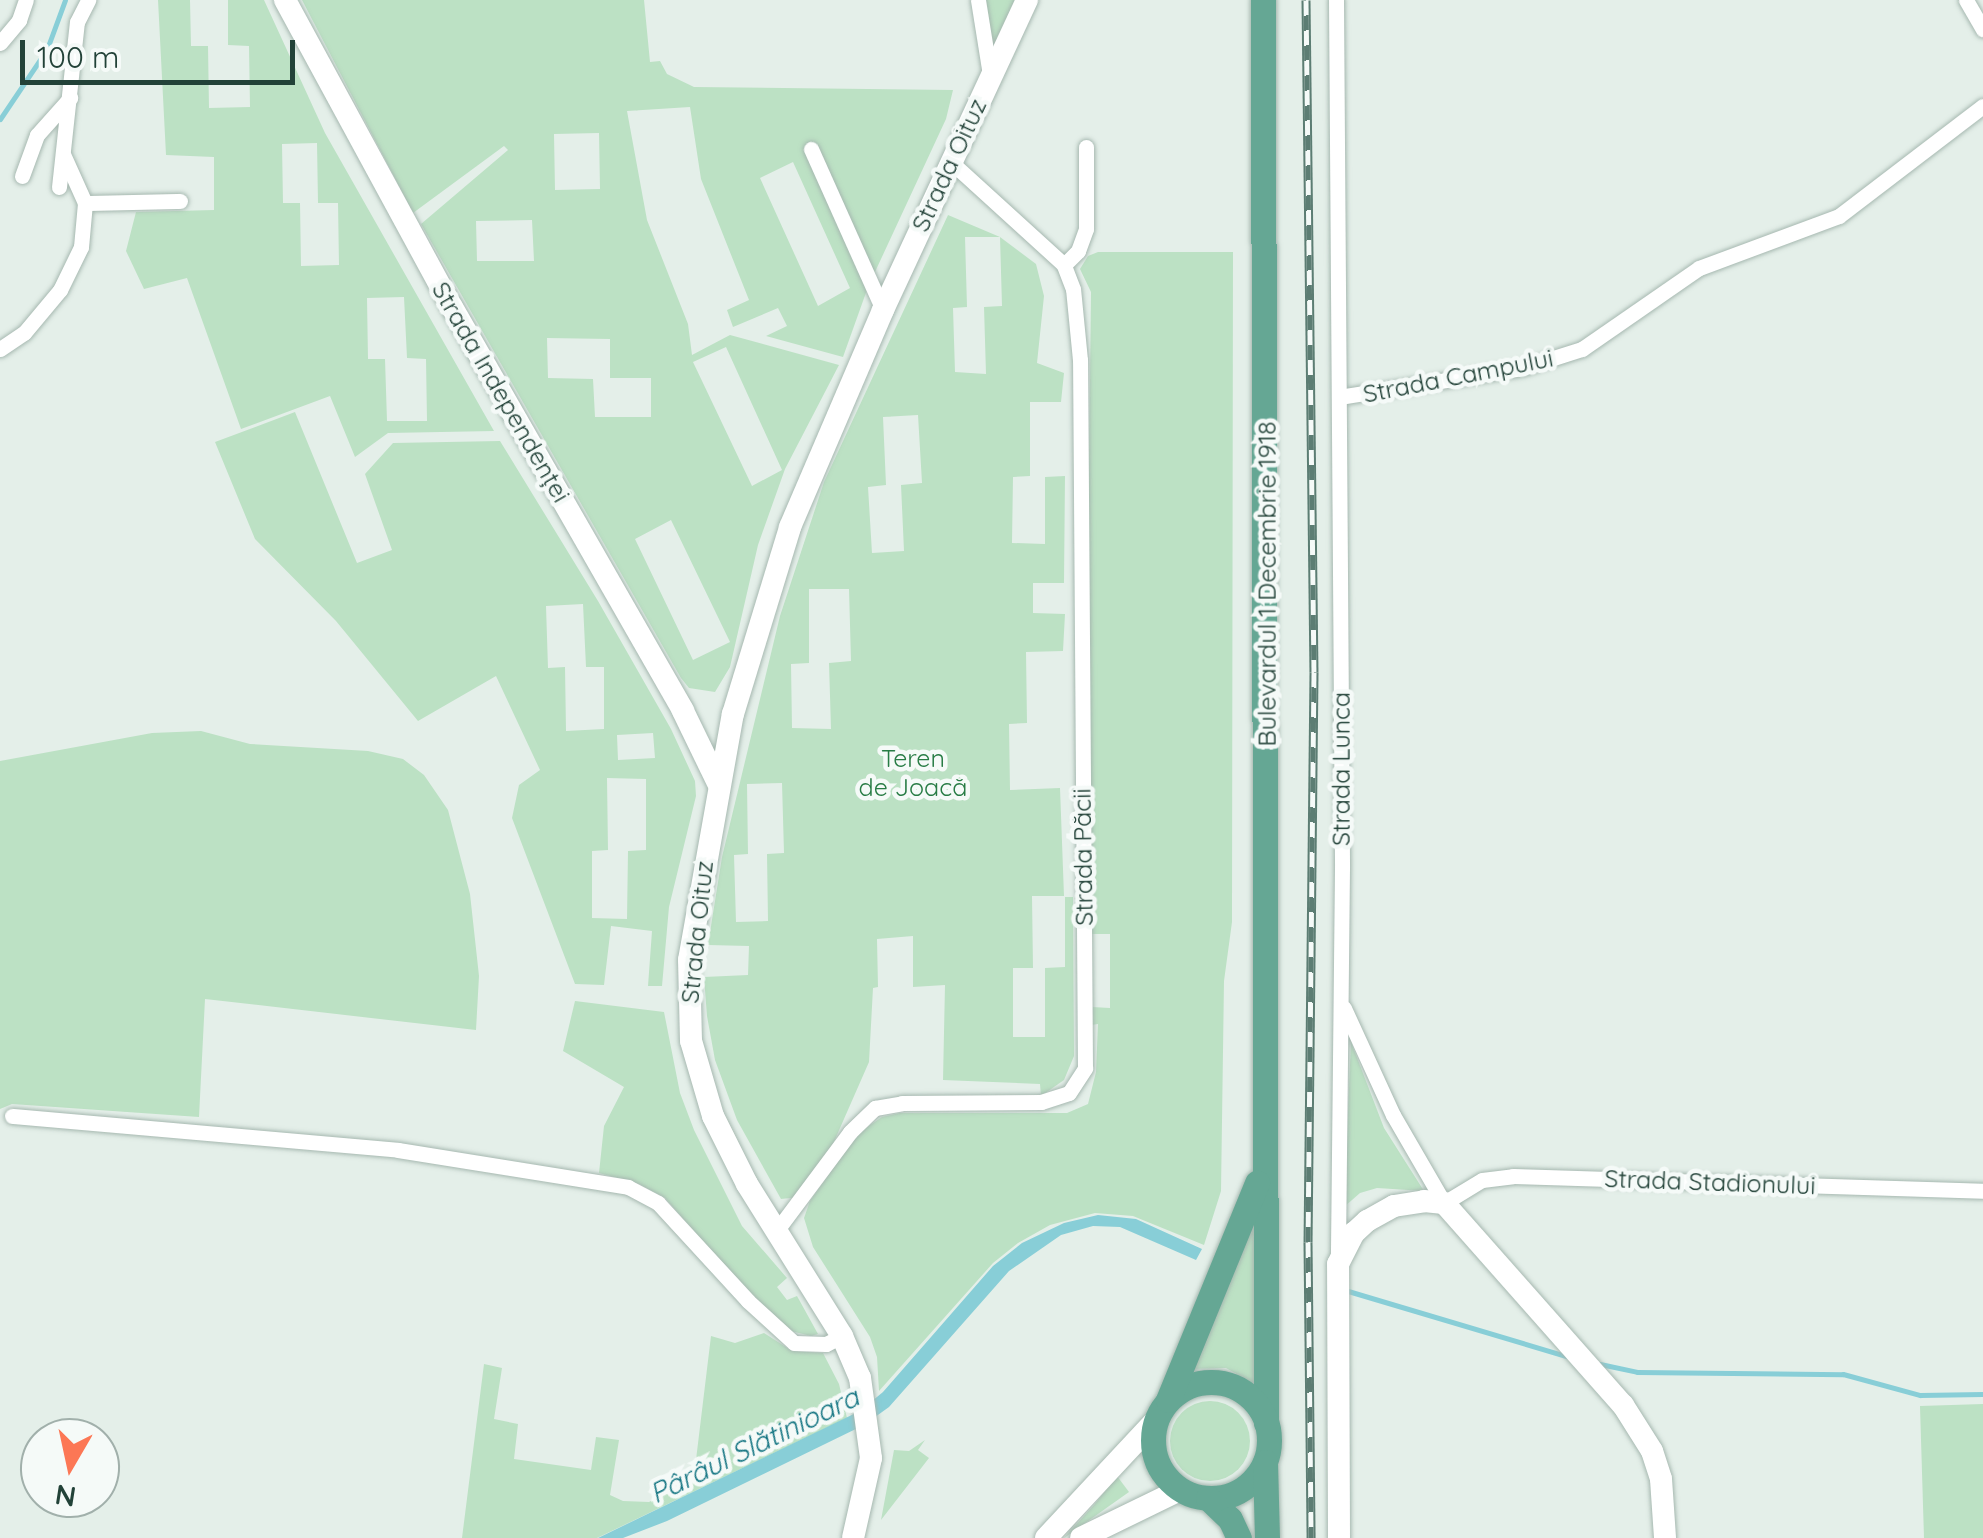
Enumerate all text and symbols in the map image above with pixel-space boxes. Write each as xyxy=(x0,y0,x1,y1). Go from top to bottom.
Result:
scale bar xyxy=(25,20,300,82)
text: 100 m xyxy=(37,38,119,76)
street label: Strada Oituz xyxy=(905,94,993,236)
street label: Strada Independenței xyxy=(426,276,576,508)
street label: Strada Campului xyxy=(1360,343,1556,409)
street label: Bulevardul 1 Decembrie 1918 xyxy=(1252,421,1282,747)
street label: Strada Lunca xyxy=(1326,692,1356,846)
park label: Teren de Joacă xyxy=(859,744,967,803)
street label: Strada Păcii xyxy=(1067,788,1099,926)
street label: Strada Oituz xyxy=(675,859,719,1005)
street label: Strada Stadionului xyxy=(1604,1163,1816,1201)
water label: Pârâul Slătinioara xyxy=(644,1380,864,1510)
north arrow xyxy=(20,1418,120,1518)
text: N xyxy=(53,1477,78,1515)

